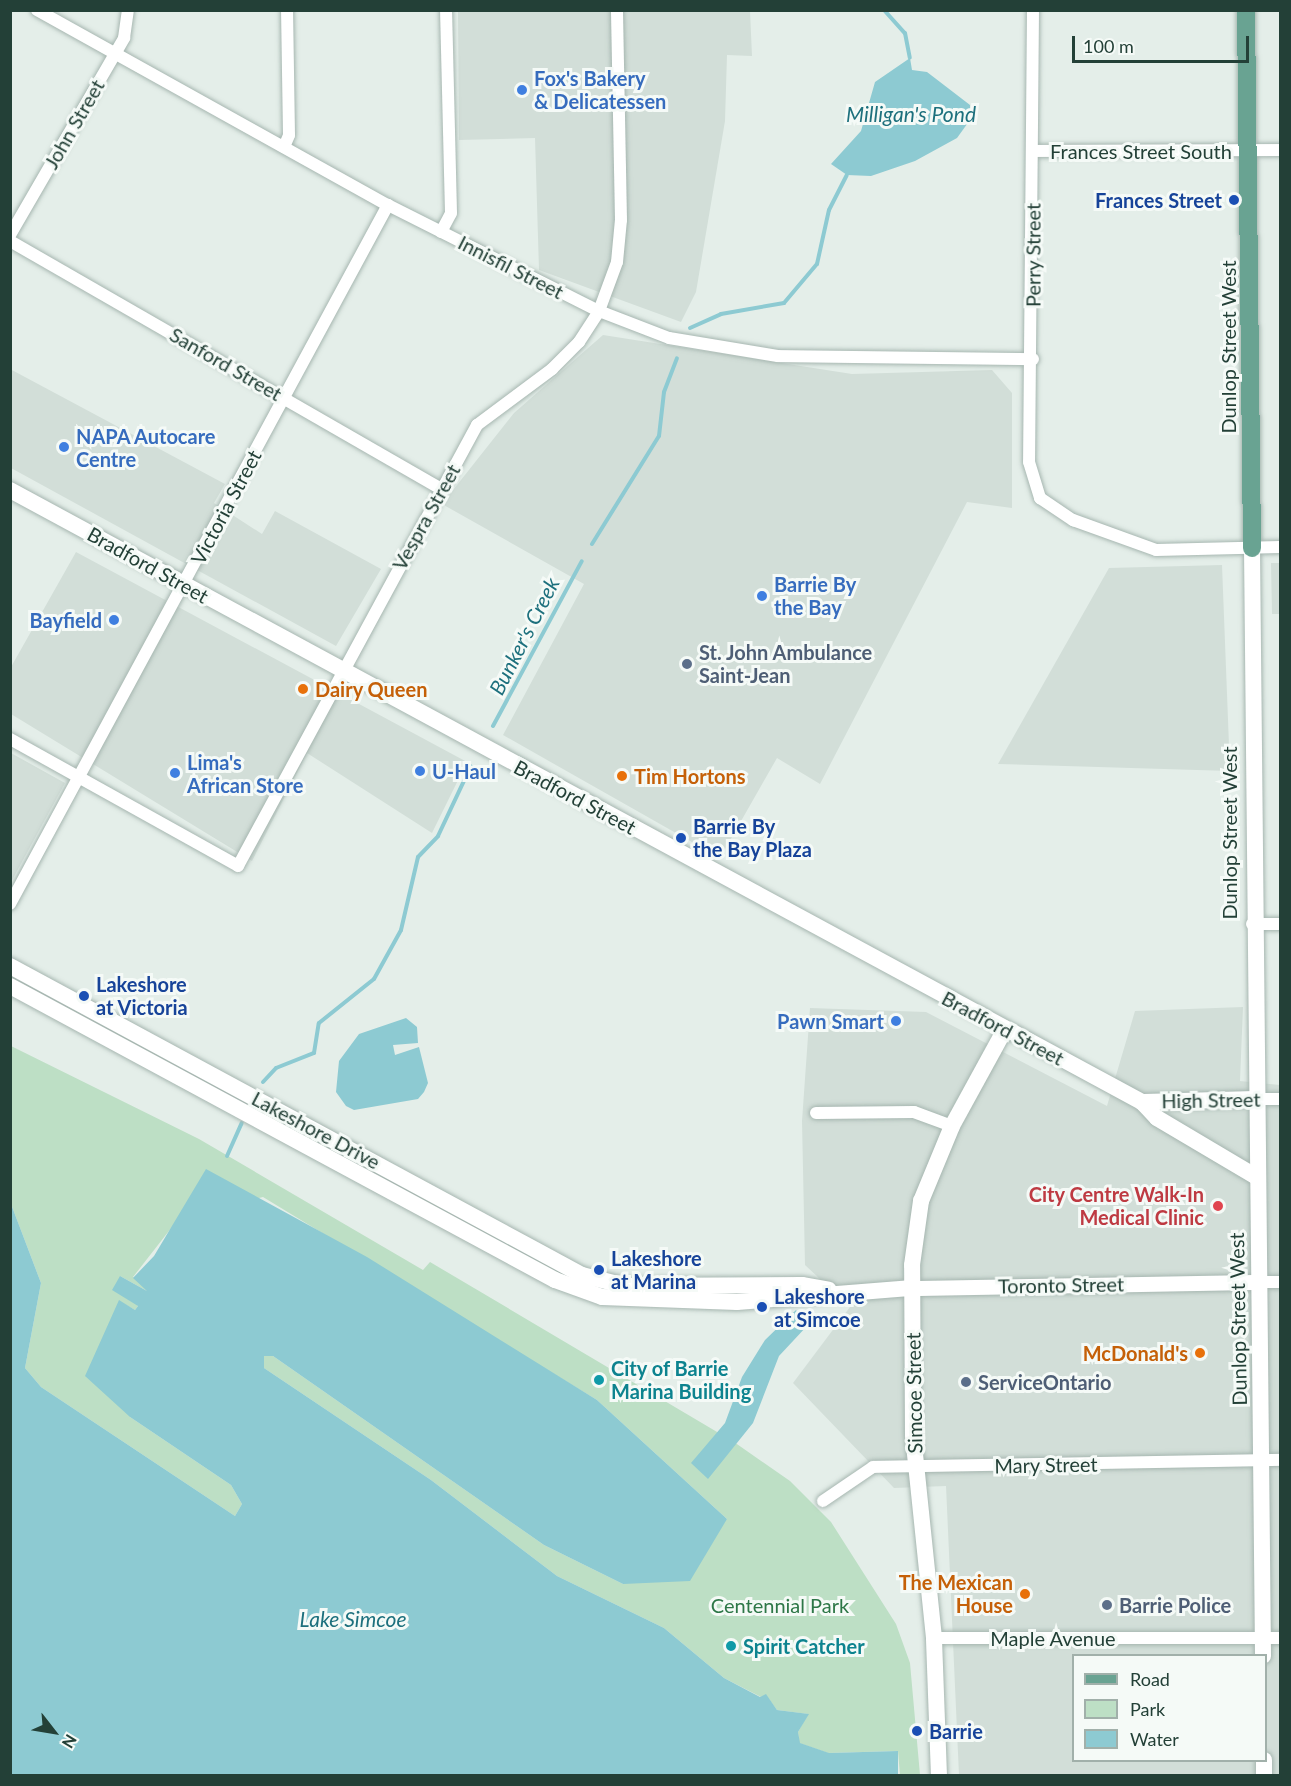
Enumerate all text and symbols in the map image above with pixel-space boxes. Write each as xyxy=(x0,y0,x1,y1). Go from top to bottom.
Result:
scale bar xyxy=(1075,24,1252,62)
text: 100 m xyxy=(1083,35,1134,57)
place label: Fox's Bakery & Delicatessen xyxy=(534,66,666,113)
street label: John Street xyxy=(39,75,109,173)
marker: Fox's Bakery & Delicatessen xyxy=(515,83,529,97)
water label: Milligan's Pond xyxy=(846,101,976,127)
street label: Frances Street South xyxy=(1050,139,1232,163)
place label: Frances Street xyxy=(1095,188,1222,212)
marker: Frances Street xyxy=(1227,193,1241,207)
street label: Perry Street xyxy=(1021,203,1045,307)
street label: Innisfil Street xyxy=(454,230,568,304)
street label: Dunlop Street West xyxy=(1216,260,1240,434)
street label: Sanford Street xyxy=(166,322,286,406)
place label: NAPA Autocare Centre xyxy=(76,424,217,471)
marker: NAPA Autocare Centre xyxy=(57,440,71,454)
street label: Victoria Street xyxy=(186,446,266,568)
street label: Vespra Street xyxy=(387,460,465,574)
street label: Bradford Street xyxy=(83,522,213,608)
place label: Barrie By the Bay xyxy=(774,572,856,619)
water label: Bunker's Creek xyxy=(484,573,564,699)
marker: Barrie By the Bay xyxy=(755,589,769,603)
place label: Bayfield xyxy=(30,608,102,632)
marker: Bayfield xyxy=(107,613,121,627)
place label: St. John Ambulance Saint-Jean xyxy=(699,640,874,687)
marker: St. John Ambulance Saint-Jean xyxy=(680,657,694,671)
place label: Dairy Queen xyxy=(315,677,428,701)
marker: Dairy Queen xyxy=(296,682,310,696)
street label: Dunlop Street West xyxy=(1217,746,1241,920)
place label: Lima's African Store xyxy=(187,750,303,797)
street label: Bradford Street xyxy=(510,755,640,839)
place label: U-Haul xyxy=(432,759,496,783)
marker: U-Haul xyxy=(413,764,427,778)
place label: Tim Hortons xyxy=(634,764,746,788)
marker: Lima's African Store xyxy=(168,766,182,780)
marker: Tim Hortons xyxy=(615,769,629,783)
place label: Barrie By the Bay Plaza xyxy=(693,814,812,861)
marker: Barrie By the Bay Plaza xyxy=(674,831,688,845)
place label: Lakeshore at Victoria xyxy=(96,972,188,1019)
street label: Bradford Street xyxy=(938,986,1068,1070)
marker: Lakeshore at Victoria xyxy=(77,989,91,1003)
place label: Pawn Smart xyxy=(777,1009,884,1033)
marker: Pawn Smart xyxy=(889,1014,903,1028)
street label: Lakeshore Drive xyxy=(248,1086,384,1174)
street label: High Street xyxy=(1161,1087,1261,1113)
place label: City Centre Walk-In Medical Clinic xyxy=(1028,1182,1204,1229)
marker: City Centre Walk-In Medical Clinic xyxy=(1209,1197,1227,1215)
street label: Dunlop Street West xyxy=(1224,1232,1252,1406)
place label: Lakeshore at Marina xyxy=(611,1246,702,1293)
marker: Lakeshore at Marina xyxy=(592,1263,606,1277)
street label: Toronto Street xyxy=(998,1272,1124,1298)
place label: Lakeshore at Simcoe xyxy=(774,1284,865,1331)
marker: Lakeshore at Simcoe xyxy=(755,1300,769,1314)
street label: Simcoe Street xyxy=(901,1332,927,1454)
place label: McDonald's xyxy=(1083,1341,1188,1365)
marker: McDonald's xyxy=(1193,1346,1207,1360)
place label: City of Barrie Marina Building xyxy=(611,1356,751,1403)
place label: ServiceOntario xyxy=(978,1370,1112,1394)
marker: City of Barrie Marina Building xyxy=(592,1373,606,1387)
marker: ServiceOntario xyxy=(959,1375,973,1389)
street label: Mary Street xyxy=(994,1452,1098,1478)
place label: The Mexican House xyxy=(899,1570,1013,1617)
marker: The Mexican House xyxy=(1018,1587,1032,1601)
park label: Centennial Park xyxy=(711,1593,849,1617)
place label: Barrie Police xyxy=(1119,1593,1231,1617)
marker: Barrie Police xyxy=(1100,1598,1114,1612)
water label: Lake Simcoe xyxy=(300,1606,406,1632)
street label: Maple Avenue xyxy=(990,1626,1116,1650)
place label: Spirit Catcher xyxy=(743,1634,865,1658)
marker: Spirit Catcher xyxy=(724,1639,738,1653)
legend xyxy=(1072,1654,1267,1762)
text: Road xyxy=(1130,1668,1170,1690)
text: Park xyxy=(1130,1698,1165,1720)
north arrow xyxy=(24,1702,84,1762)
place label: Barrie xyxy=(929,1719,983,1743)
marker: Barrie xyxy=(910,1724,924,1738)
text: Water xyxy=(1130,1728,1179,1750)
text: N xyxy=(59,1731,81,1752)

